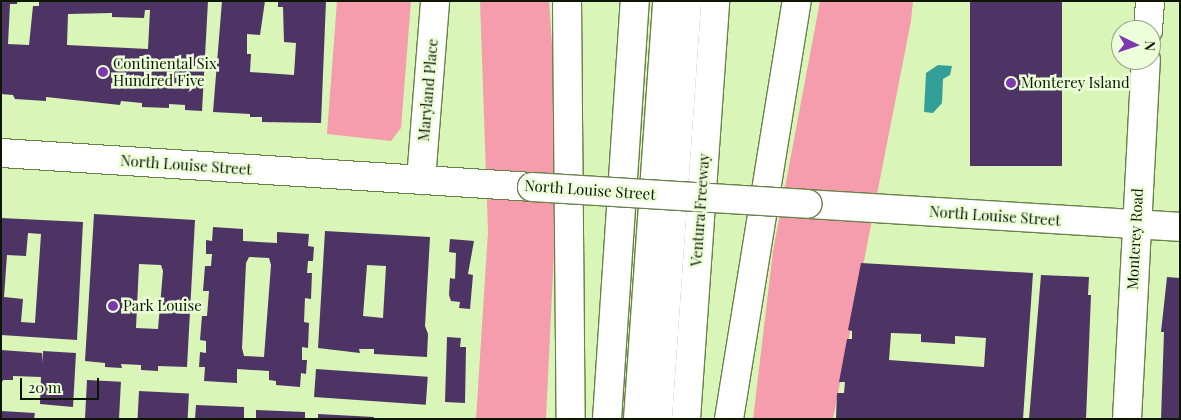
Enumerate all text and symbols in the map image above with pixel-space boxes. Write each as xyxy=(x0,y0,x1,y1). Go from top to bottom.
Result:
north arrow xyxy=(1111,20,1161,70)
street label: Maryland Place xyxy=(415,38,441,142)
text: N xyxy=(1141,40,1160,52)
place label: Continental Six Hundred Five xyxy=(113,54,217,89)
marker: Continental Six Hundred Five xyxy=(97,66,109,78)
place label: Monterey Island xyxy=(1021,74,1130,92)
marker: Monterey Island xyxy=(1005,77,1017,89)
street label: North Louise Street xyxy=(120,151,252,179)
street label: Ventura Freeway xyxy=(687,153,713,267)
street label: North Louise Street xyxy=(524,176,656,204)
street label: Monterey Road xyxy=(1123,188,1147,290)
street label: North Louise Street xyxy=(929,202,1061,230)
place label: Park Louise xyxy=(123,297,202,315)
marker: Park Louise xyxy=(107,300,119,312)
scale bar xyxy=(22,368,101,400)
text: 20 m xyxy=(28,377,61,397)

